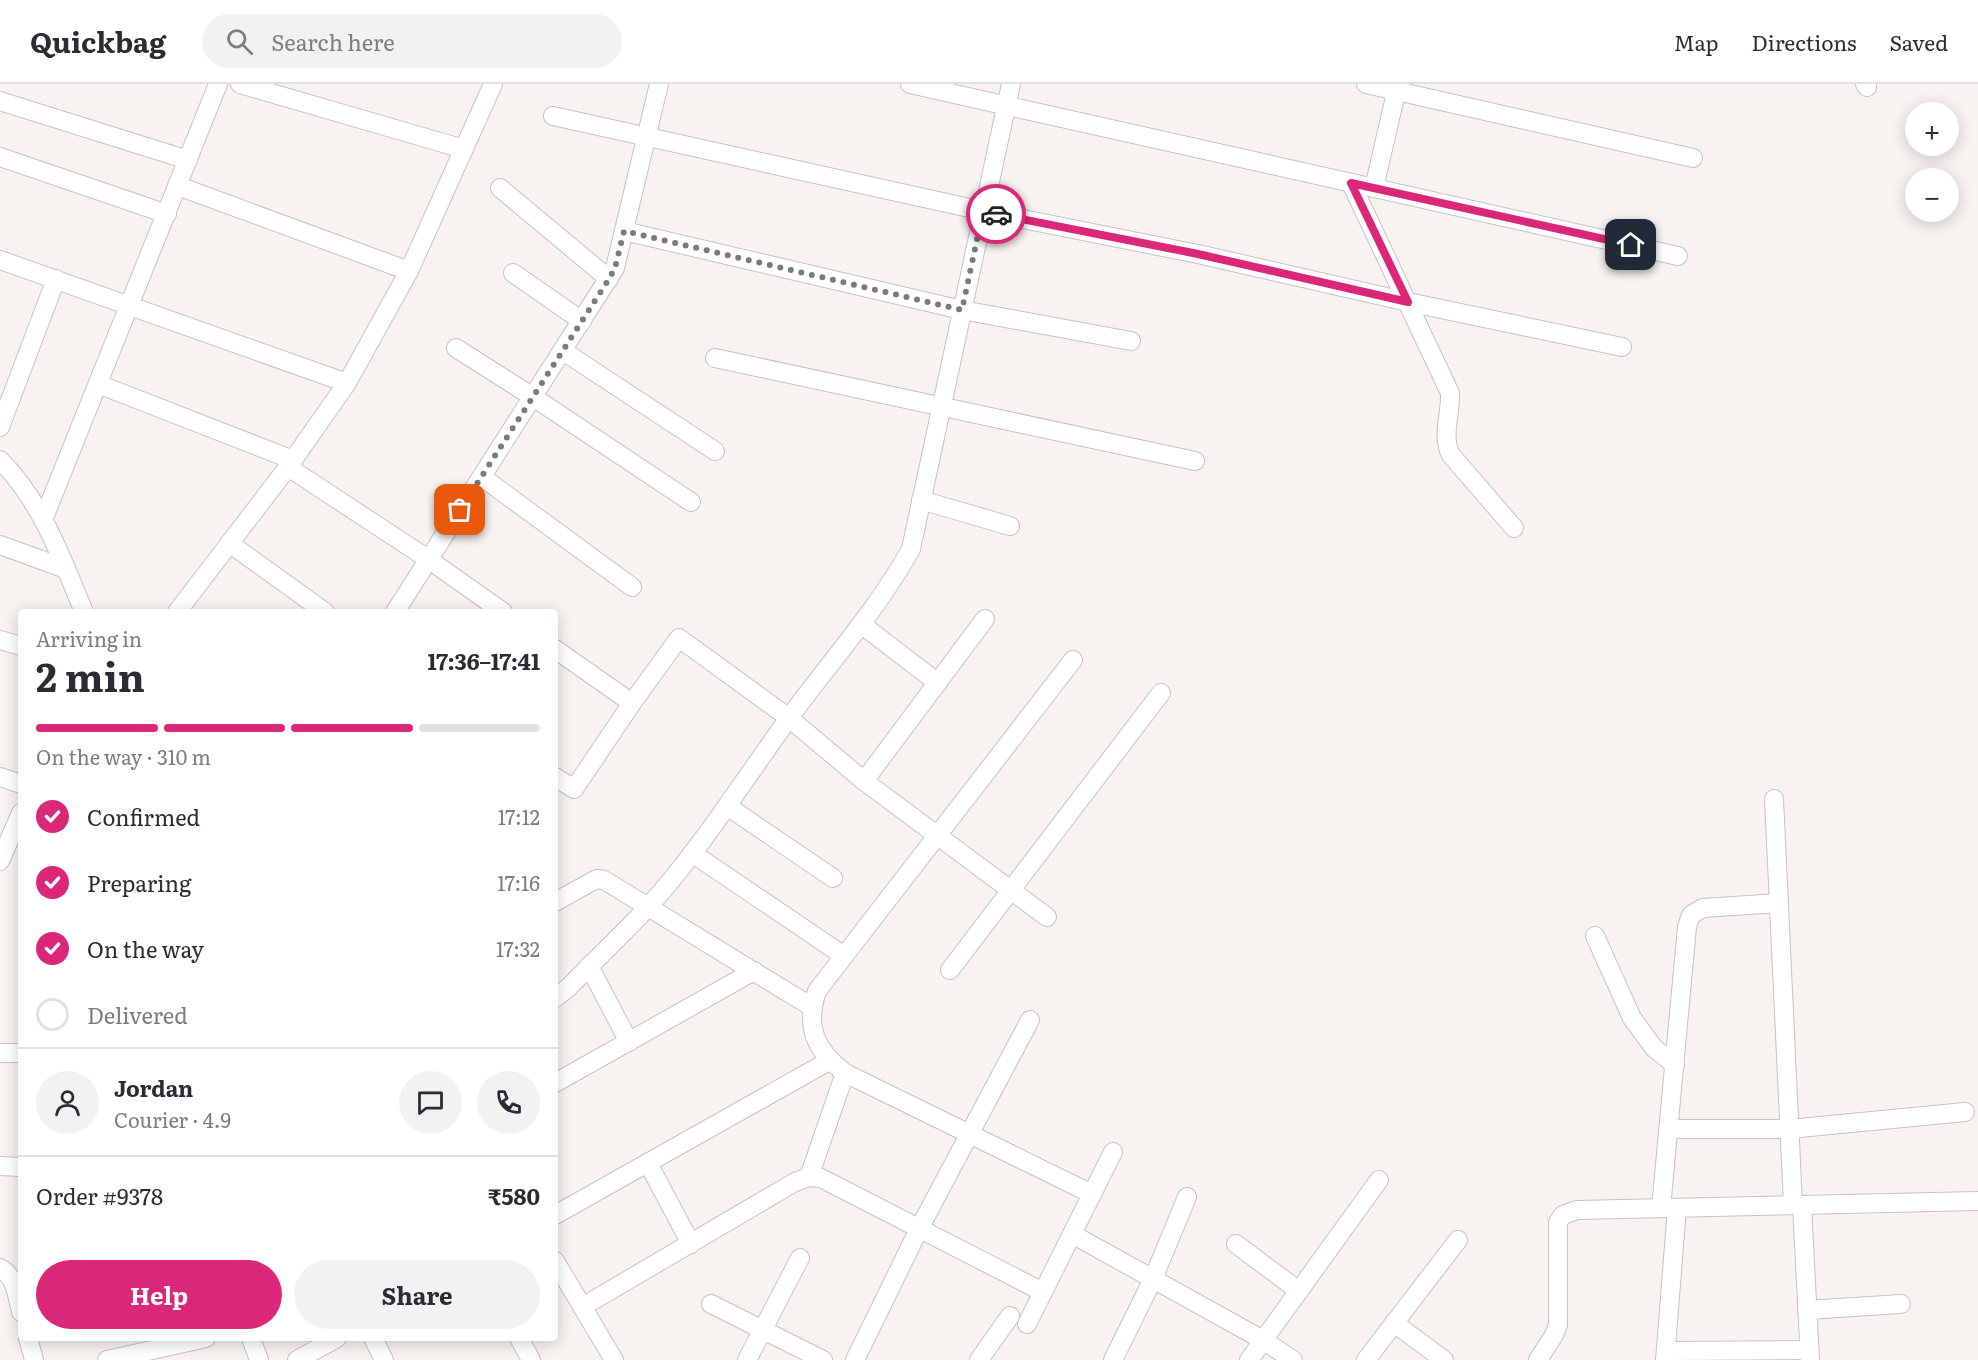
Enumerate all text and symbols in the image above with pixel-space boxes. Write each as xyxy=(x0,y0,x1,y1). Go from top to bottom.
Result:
search box xyxy=(202,14,622,68)
text: Quickbag xyxy=(30,20,166,62)
icon: search xyxy=(223,25,256,58)
text: Search here xyxy=(271,25,395,58)
text: Map xyxy=(1674,26,1719,57)
text: Directions xyxy=(1752,26,1857,57)
text: Saved xyxy=(1890,26,1948,57)
map controls xyxy=(1905,102,1959,222)
button: + xyxy=(1905,102,1959,156)
button: − xyxy=(1905,168,1959,222)
courier xyxy=(966,184,1026,244)
icon: car xyxy=(980,198,1013,231)
pin xyxy=(1605,219,1656,270)
icon: home xyxy=(1614,228,1647,261)
pin xyxy=(434,484,485,535)
icon: bag xyxy=(443,493,476,526)
text: Arriving in xyxy=(36,623,142,653)
text: 17:36–17:41 xyxy=(427,644,540,677)
text: 2 min xyxy=(36,646,145,704)
text: On the way · 310 m xyxy=(36,741,211,771)
icon: check xyxy=(36,800,69,833)
text: Confirmed xyxy=(87,800,200,833)
text: 17:12 xyxy=(498,801,540,831)
icon: check xyxy=(36,866,69,899)
text: Preparing xyxy=(87,866,191,899)
text: 17:16 xyxy=(497,867,540,897)
icon: check xyxy=(36,932,69,965)
text: On the way xyxy=(87,932,204,965)
text: 17:32 xyxy=(496,933,540,963)
text: Delivered xyxy=(87,998,188,1031)
button: person xyxy=(36,1071,99,1134)
text: Jordan xyxy=(114,1071,193,1104)
button: chat xyxy=(399,1071,462,1134)
button: phone xyxy=(477,1071,540,1134)
text: Courier · 4.9 xyxy=(114,1104,231,1134)
text: Order #9378 xyxy=(36,1179,163,1212)
text: ₹580 xyxy=(488,1179,540,1212)
button: Help xyxy=(36,1260,282,1329)
button: Share xyxy=(294,1260,540,1329)

